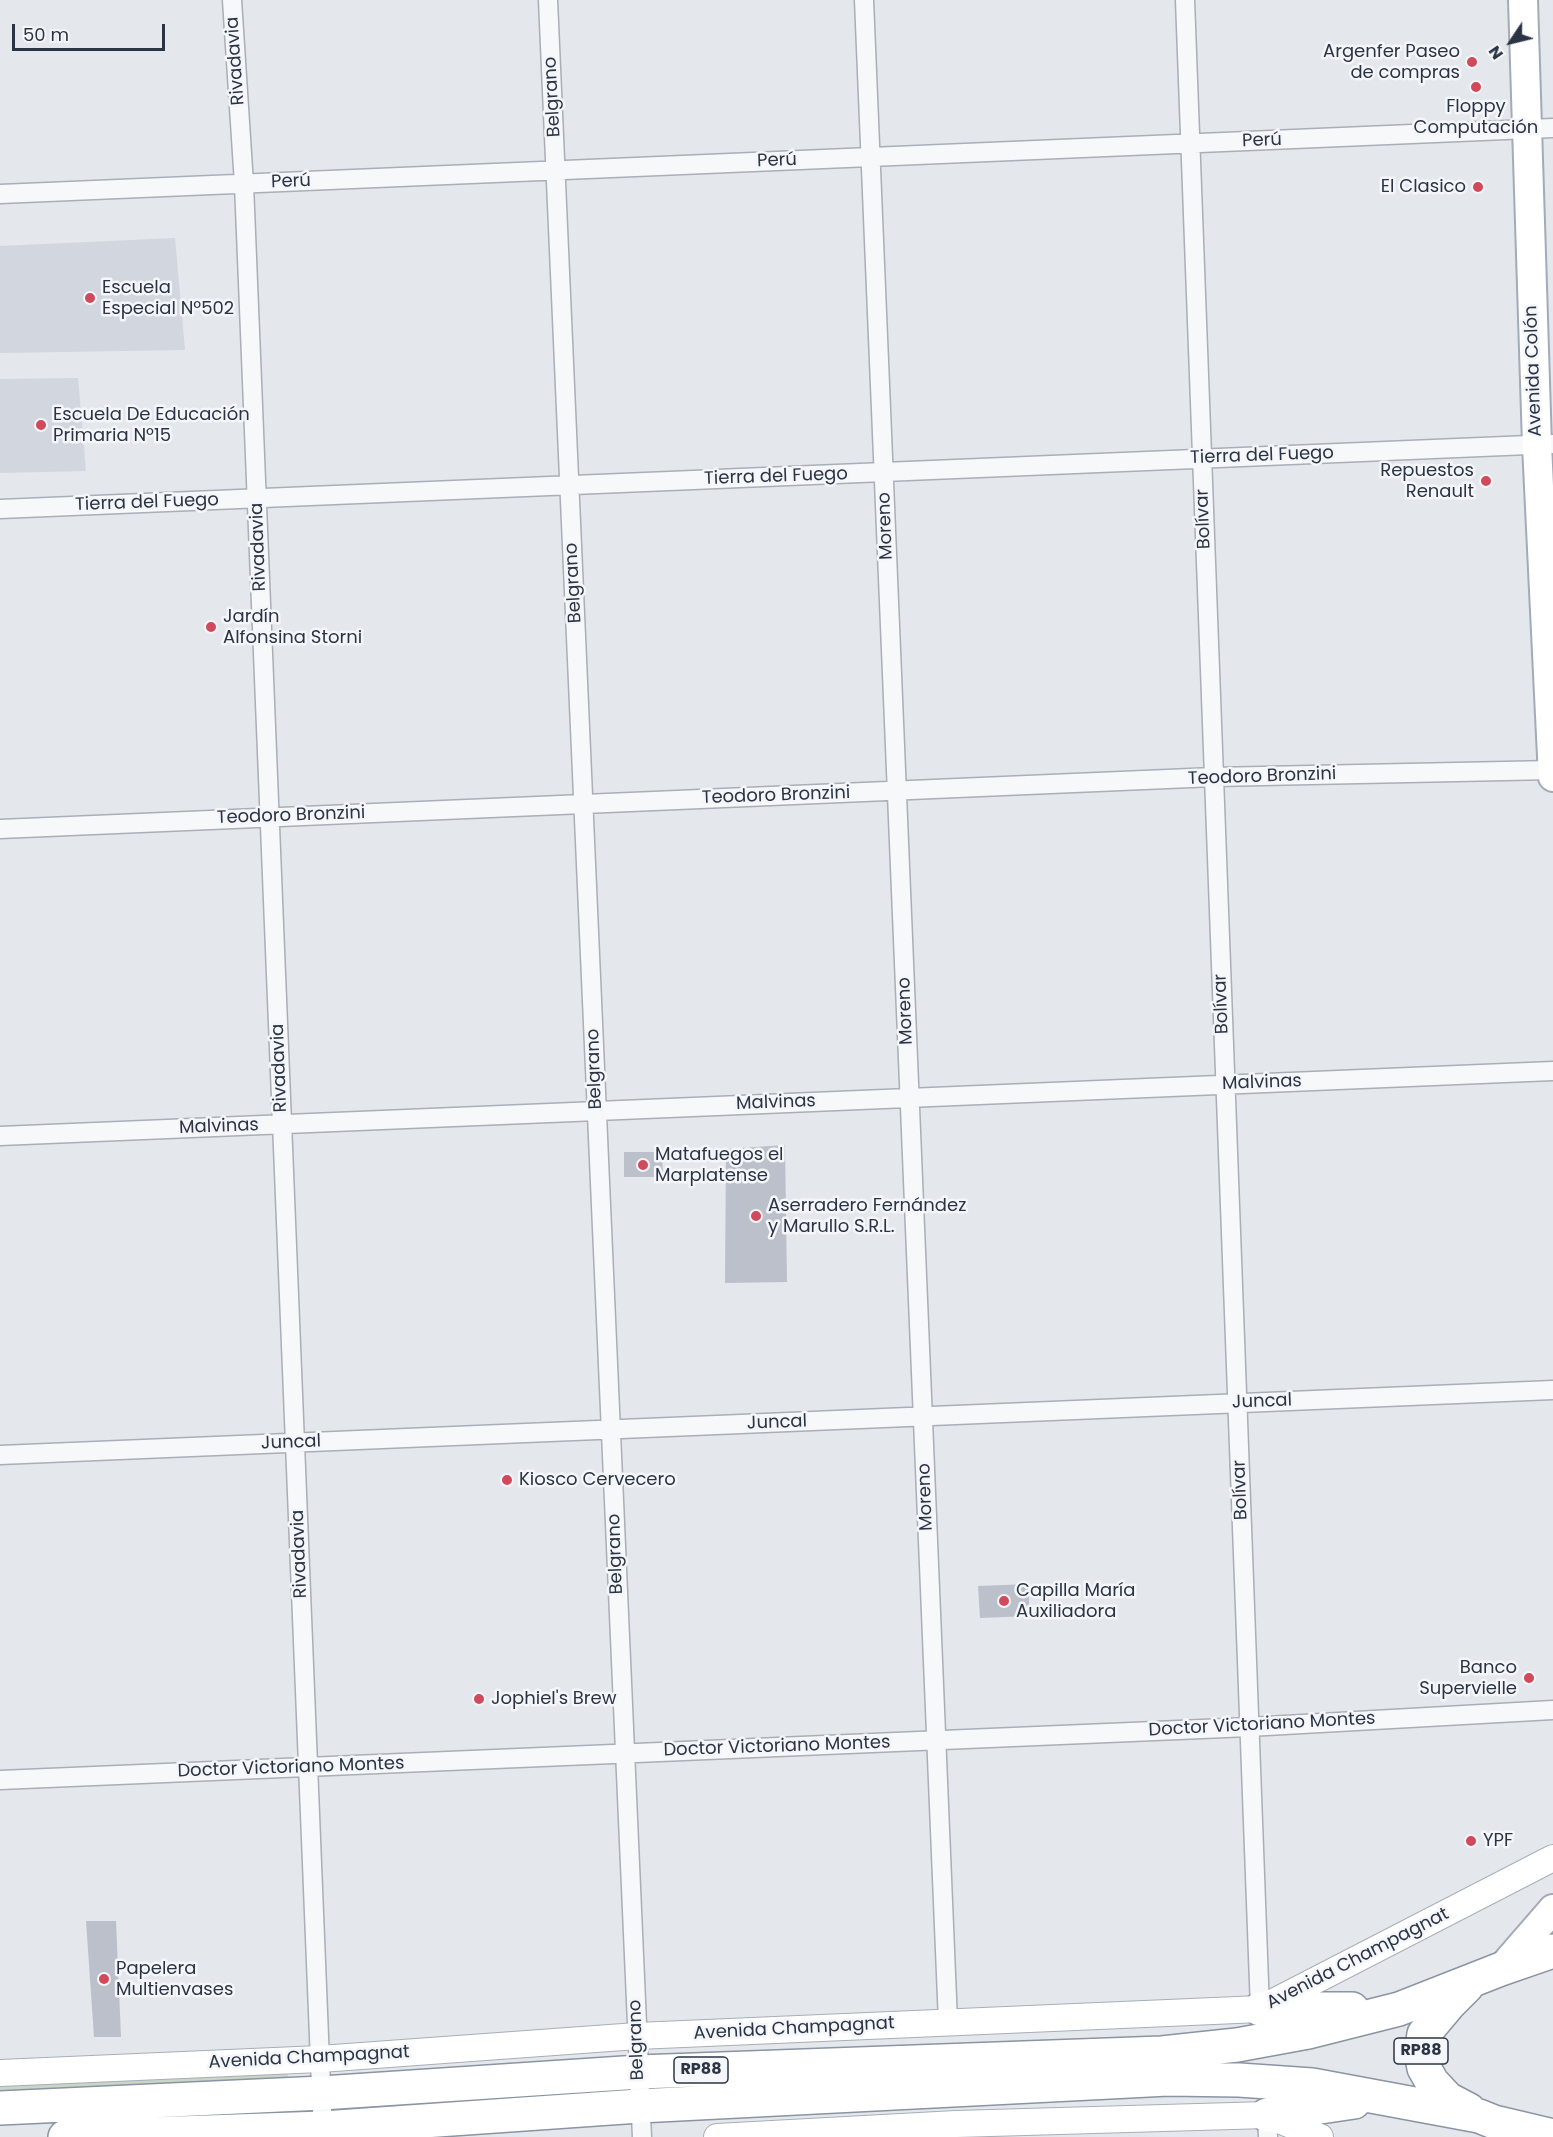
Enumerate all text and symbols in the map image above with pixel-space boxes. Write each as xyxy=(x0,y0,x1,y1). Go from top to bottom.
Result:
scale bar xyxy=(15,12,168,50)
north arrow xyxy=(1481,12,1541,72)
street label: Rivadavia xyxy=(222,16,250,106)
text: 50 m xyxy=(23,22,69,47)
place label: Argenfer Paseo de compras xyxy=(1323,41,1460,84)
text: N xyxy=(1483,41,1509,64)
marker: Argenfer Paseo de compras xyxy=(1465,55,1479,69)
street label: Belgrano xyxy=(540,56,566,138)
marker: Floppy Computación xyxy=(1469,80,1483,94)
place label: Floppy Computación xyxy=(1414,96,1538,138)
street label: Perú xyxy=(1242,130,1282,152)
street label: Perú xyxy=(757,150,797,172)
street label: Perú xyxy=(271,171,311,193)
place label: El Clasico xyxy=(1381,176,1466,198)
marker: El Clasico xyxy=(1471,180,1485,194)
place label: Escuela Especial Nº502 xyxy=(102,277,234,320)
marker: Escuela Especial Nº502 xyxy=(83,291,97,305)
street label: Avenida Colón xyxy=(1521,305,1547,437)
place label: Escuela De Educación Primaria Nº15 xyxy=(53,404,250,446)
marker: Escuela De Educación Primaria Nº15 xyxy=(34,418,48,432)
street label: Tierra del Fuego xyxy=(1190,443,1334,469)
place label: Repuestos Renault xyxy=(1380,460,1474,502)
street label: Tierra del Fuego xyxy=(704,464,848,490)
marker: Repuestos Renault xyxy=(1479,474,1493,488)
street label: Bolívar xyxy=(1192,488,1216,550)
street label: Tierra del Fuego xyxy=(75,490,219,516)
street label: Moreno xyxy=(874,492,898,560)
street label: Rivadavia xyxy=(247,502,271,592)
street label: Belgrano xyxy=(561,542,587,624)
place label: Jardín Alfonsina Storni xyxy=(223,606,362,648)
marker: Jardín Alfonsina Storni xyxy=(204,620,218,634)
street label: Teodoro Bronzini xyxy=(1187,764,1337,790)
street label: Teodoro Bronzini xyxy=(701,783,851,809)
street label: Teodoro Bronzini xyxy=(216,803,366,829)
street label: Bolívar xyxy=(1210,973,1234,1035)
street label: Moreno xyxy=(894,977,918,1045)
street label: Rivadavia xyxy=(268,1023,292,1113)
street label: Belgrano xyxy=(583,1028,607,1110)
street label: Malvinas xyxy=(1222,1071,1302,1095)
street label: Malvinas xyxy=(736,1091,816,1115)
street label: Malvinas xyxy=(179,1115,259,1139)
place label: Matafuegos el Marplatense xyxy=(655,1144,783,1186)
marker: Matafuegos el Marplatense xyxy=(636,1158,650,1172)
place label: Aserradero Fernández y Marullo S.R.L. xyxy=(768,1195,966,1238)
marker: Aserradero Fernández y Marullo S.R.L. xyxy=(749,1209,763,1223)
street label: Juncal xyxy=(1232,1390,1292,1414)
street label: Juncal xyxy=(747,1411,807,1435)
street label: Juncal xyxy=(261,1431,321,1455)
street label: Bolívar xyxy=(1229,1459,1253,1521)
street label: Moreno xyxy=(914,1463,938,1531)
place label: Kiosco Cervecero xyxy=(519,1469,676,1491)
marker: Kiosco Cervecero xyxy=(500,1473,514,1487)
street label: Rivadavia xyxy=(288,1509,312,1599)
street label: Belgrano xyxy=(604,1513,628,1595)
place label: Capilla María Auxiliadora xyxy=(1016,1580,1135,1622)
marker: Capilla María Auxiliadora xyxy=(997,1594,1011,1608)
place label: Banco Supervielle xyxy=(1419,1657,1517,1700)
marker: Banco Supervielle xyxy=(1522,1671,1536,1685)
place label: Jophiel's Brew xyxy=(491,1688,616,1710)
marker: Jophiel's Brew xyxy=(472,1692,486,1706)
street label: Doctor Victoriano Montes xyxy=(1148,1708,1376,1742)
street label: Doctor Victoriano Montes xyxy=(663,1732,891,1762)
street label: Doctor Victoriano Montes xyxy=(177,1753,405,1783)
place label: YPF xyxy=(1483,1830,1513,1852)
marker: YPF xyxy=(1464,1834,1478,1848)
street label: Avenida Champagnat xyxy=(1263,1904,1453,2014)
place label: Papelera Multienvases xyxy=(116,1958,233,2000)
marker: Papelera Multienvases xyxy=(97,1972,111,1986)
street label: Belgrano xyxy=(625,1999,649,2081)
street label: Avenida Champagnat xyxy=(693,2013,895,2045)
road number: RP88 xyxy=(1394,2038,1448,2064)
street label: Avenida Champagnat xyxy=(208,2042,410,2074)
road number: RP88 xyxy=(674,2057,728,2083)

